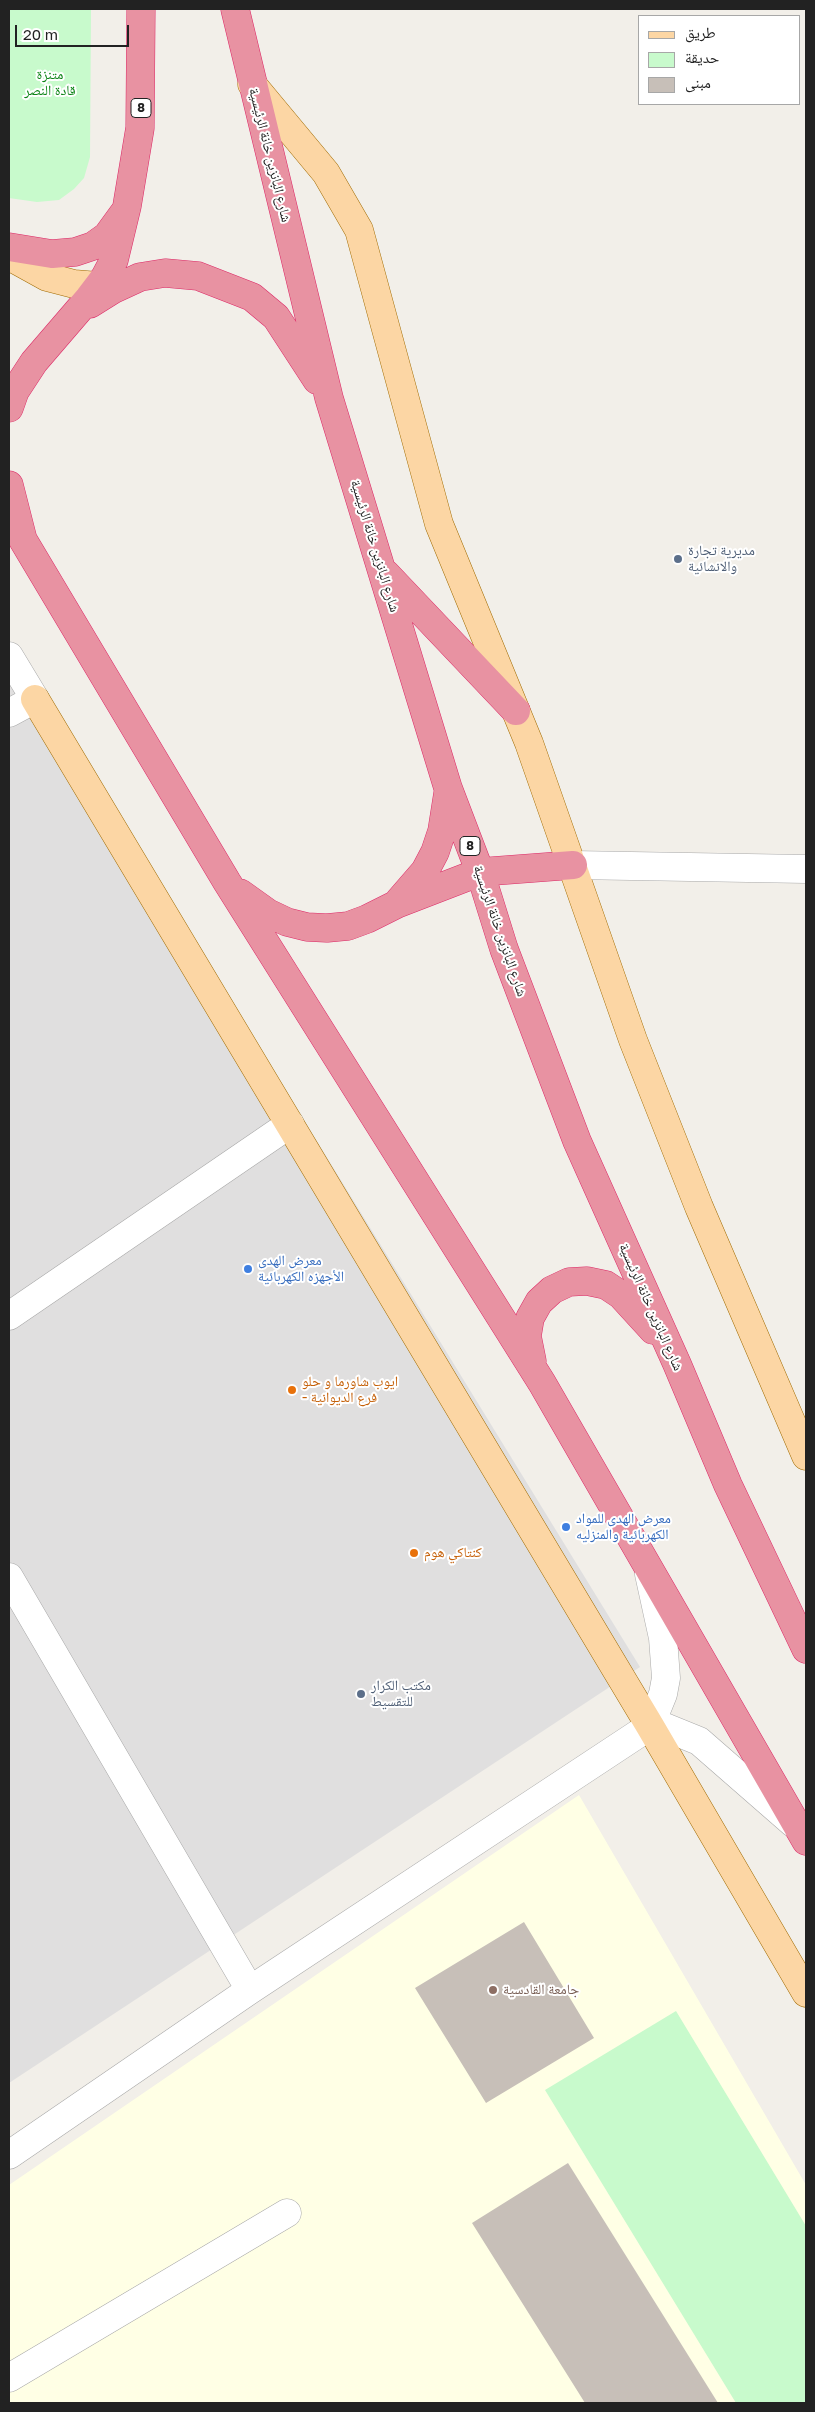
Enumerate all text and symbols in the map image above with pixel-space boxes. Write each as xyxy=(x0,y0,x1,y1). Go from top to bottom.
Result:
scale bar xyxy=(18,15,131,47)
legend xyxy=(638,15,800,105)
text: طريق xyxy=(685,23,716,41)
text: 20 m xyxy=(23,25,58,43)
text: حديقة xyxy=(685,48,719,66)
park label: متنزة قادة النصر xyxy=(24,67,76,100)
text: مبنى xyxy=(685,73,711,91)
street label: شارع البانزين خانة الرئيسية xyxy=(245,86,295,224)
road number: 8 xyxy=(131,99,151,118)
street label: شارع البانزين خانة الرئيسية xyxy=(347,478,403,614)
place label: مديرية تجارة والانشائية xyxy=(688,543,755,576)
marker: مديرية تجارة والانشائية xyxy=(672,553,684,565)
road number: 8 xyxy=(460,836,480,856)
street label: شارع البانزين خانة الرئيسية xyxy=(470,863,530,999)
street label: شارع البانزين خانة الرئيسية xyxy=(615,1241,687,1373)
place label: معرض الهدى الأجهزه الكهربائية xyxy=(258,1253,344,1285)
marker: معرض الهدى الأجهزه الكهربائية xyxy=(242,1263,254,1275)
place label: ايوب شاورما و حلو - فرع الديوانية xyxy=(302,1374,398,1406)
marker: ايوب شاورما و حلو - فرع الديوانية xyxy=(286,1384,298,1396)
place label: معرض الهدى للمواد الكهربائية والمنزليه xyxy=(576,1511,671,1544)
marker: معرض الهدى للمواد الكهربائية والمنزليه xyxy=(560,1521,572,1533)
place label: كنتاكي هوم xyxy=(424,1545,482,1561)
marker: كنتاكي هوم xyxy=(408,1547,420,1559)
place label: مكتب الكرار للتقسيط xyxy=(371,1678,431,1710)
marker: مكتب الكرار للتقسيط xyxy=(355,1688,367,1700)
place label: جامعة القادسية xyxy=(503,1982,579,1998)
marker: جامعة القادسية xyxy=(487,1984,499,1996)

